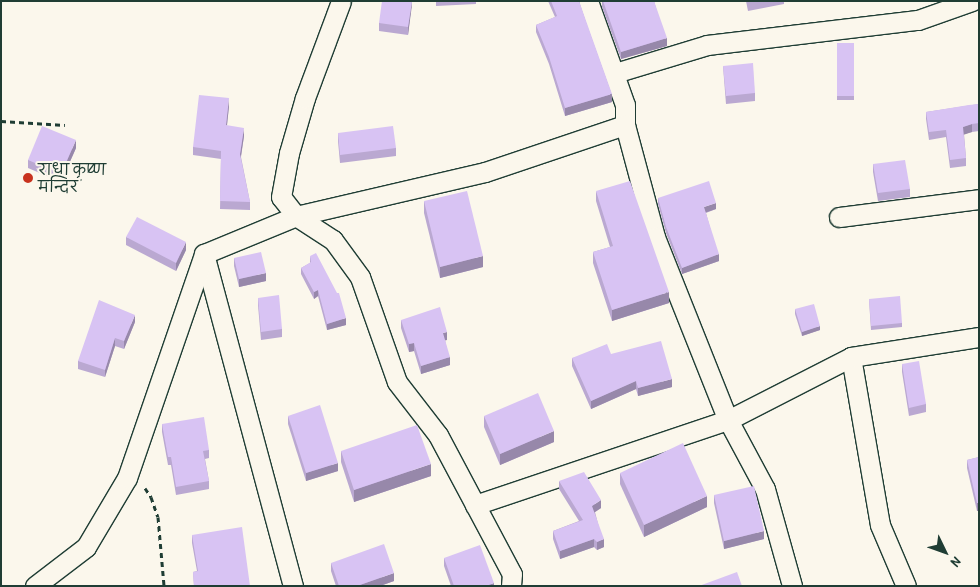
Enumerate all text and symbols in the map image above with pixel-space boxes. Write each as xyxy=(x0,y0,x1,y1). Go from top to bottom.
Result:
place label: राधा कृष्ण मन्दिर xyxy=(38,160,106,195)
marker: राधा कृष्ण मन्दिर xyxy=(22,172,34,184)
north arrow xyxy=(920,527,970,577)
text: N xyxy=(947,553,966,571)

